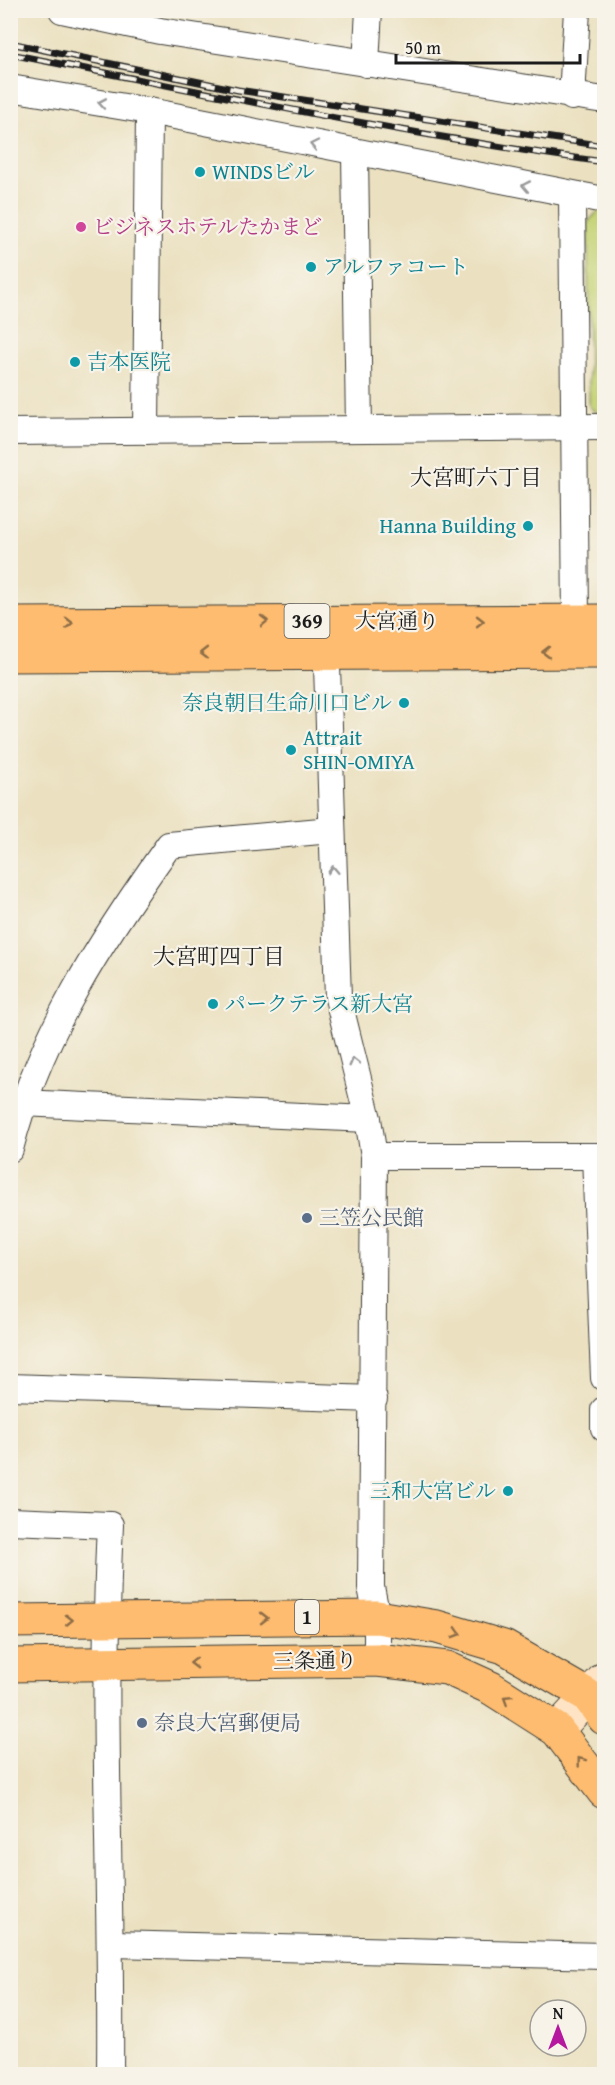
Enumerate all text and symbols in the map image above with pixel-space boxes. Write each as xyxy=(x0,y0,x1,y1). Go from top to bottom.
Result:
scale bar xyxy=(396,27,580,65)
text: 50 m xyxy=(405,34,441,61)
one-way arrow xyxy=(98,98,107,110)
one-way arrow xyxy=(309,139,319,152)
place label: WINDSビル xyxy=(212,156,315,187)
marker: WINDSビル xyxy=(193,165,207,179)
one-way arrow xyxy=(521,180,531,193)
place label: ビジネスホテルたかまど xyxy=(93,211,322,242)
marker: ビジネスホテルたかまど xyxy=(74,220,88,234)
place label: アルファコート xyxy=(323,251,469,282)
marker: アルファコート xyxy=(304,260,318,274)
place label: 吉本医院 xyxy=(87,346,171,377)
marker: 吉本医院 xyxy=(68,355,82,369)
district label: 大宮町六丁目 xyxy=(410,461,542,493)
place label: Hanna Building xyxy=(380,510,517,541)
marker: Hanna Building xyxy=(521,519,535,533)
road number: 369 xyxy=(284,604,330,638)
street label: 大宮通り xyxy=(355,605,439,636)
one-way arrow xyxy=(259,615,268,628)
one-way arrow xyxy=(475,615,484,627)
one-way arrow xyxy=(64,617,73,630)
one-way arrow xyxy=(542,646,551,658)
one-way arrow xyxy=(200,647,209,659)
place label: 奈良朝日生命川口ビル xyxy=(182,687,392,718)
marker: 奈良朝日生命川口ビル xyxy=(397,696,411,710)
place label: Attrait SHIN-OMIYA xyxy=(303,722,415,777)
marker: Attrait SHIN-OMIYA xyxy=(284,743,298,757)
one-way arrow xyxy=(327,865,339,874)
district label: 大宮町四丁目 xyxy=(153,940,285,972)
place label: パークテラス新大宮 xyxy=(225,988,413,1019)
marker: パークテラス新大宮 xyxy=(206,997,220,1011)
one-way arrow xyxy=(349,1058,361,1068)
place label: 三笠公民館 xyxy=(319,1202,424,1233)
marker: 三笠公民館 xyxy=(300,1211,314,1225)
place label: 三和大宮ビル xyxy=(370,1475,496,1506)
marker: 三和大宮ビル xyxy=(501,1484,515,1498)
road number: 1 xyxy=(295,1600,319,1634)
one-way arrow xyxy=(259,1612,268,1624)
one-way arrow xyxy=(64,1614,73,1626)
one-way arrow xyxy=(451,1626,462,1638)
street label: 三条通り xyxy=(273,1644,357,1677)
one-way arrow xyxy=(190,1657,199,1669)
one-way arrow xyxy=(503,1694,513,1706)
place label: 奈良大宮郵便局 xyxy=(154,1707,301,1738)
marker: 奈良大宮郵便局 xyxy=(135,1716,149,1730)
one-way arrow xyxy=(577,1757,588,1768)
north arrow xyxy=(528,1998,588,2058)
text: N xyxy=(553,2001,564,2025)

